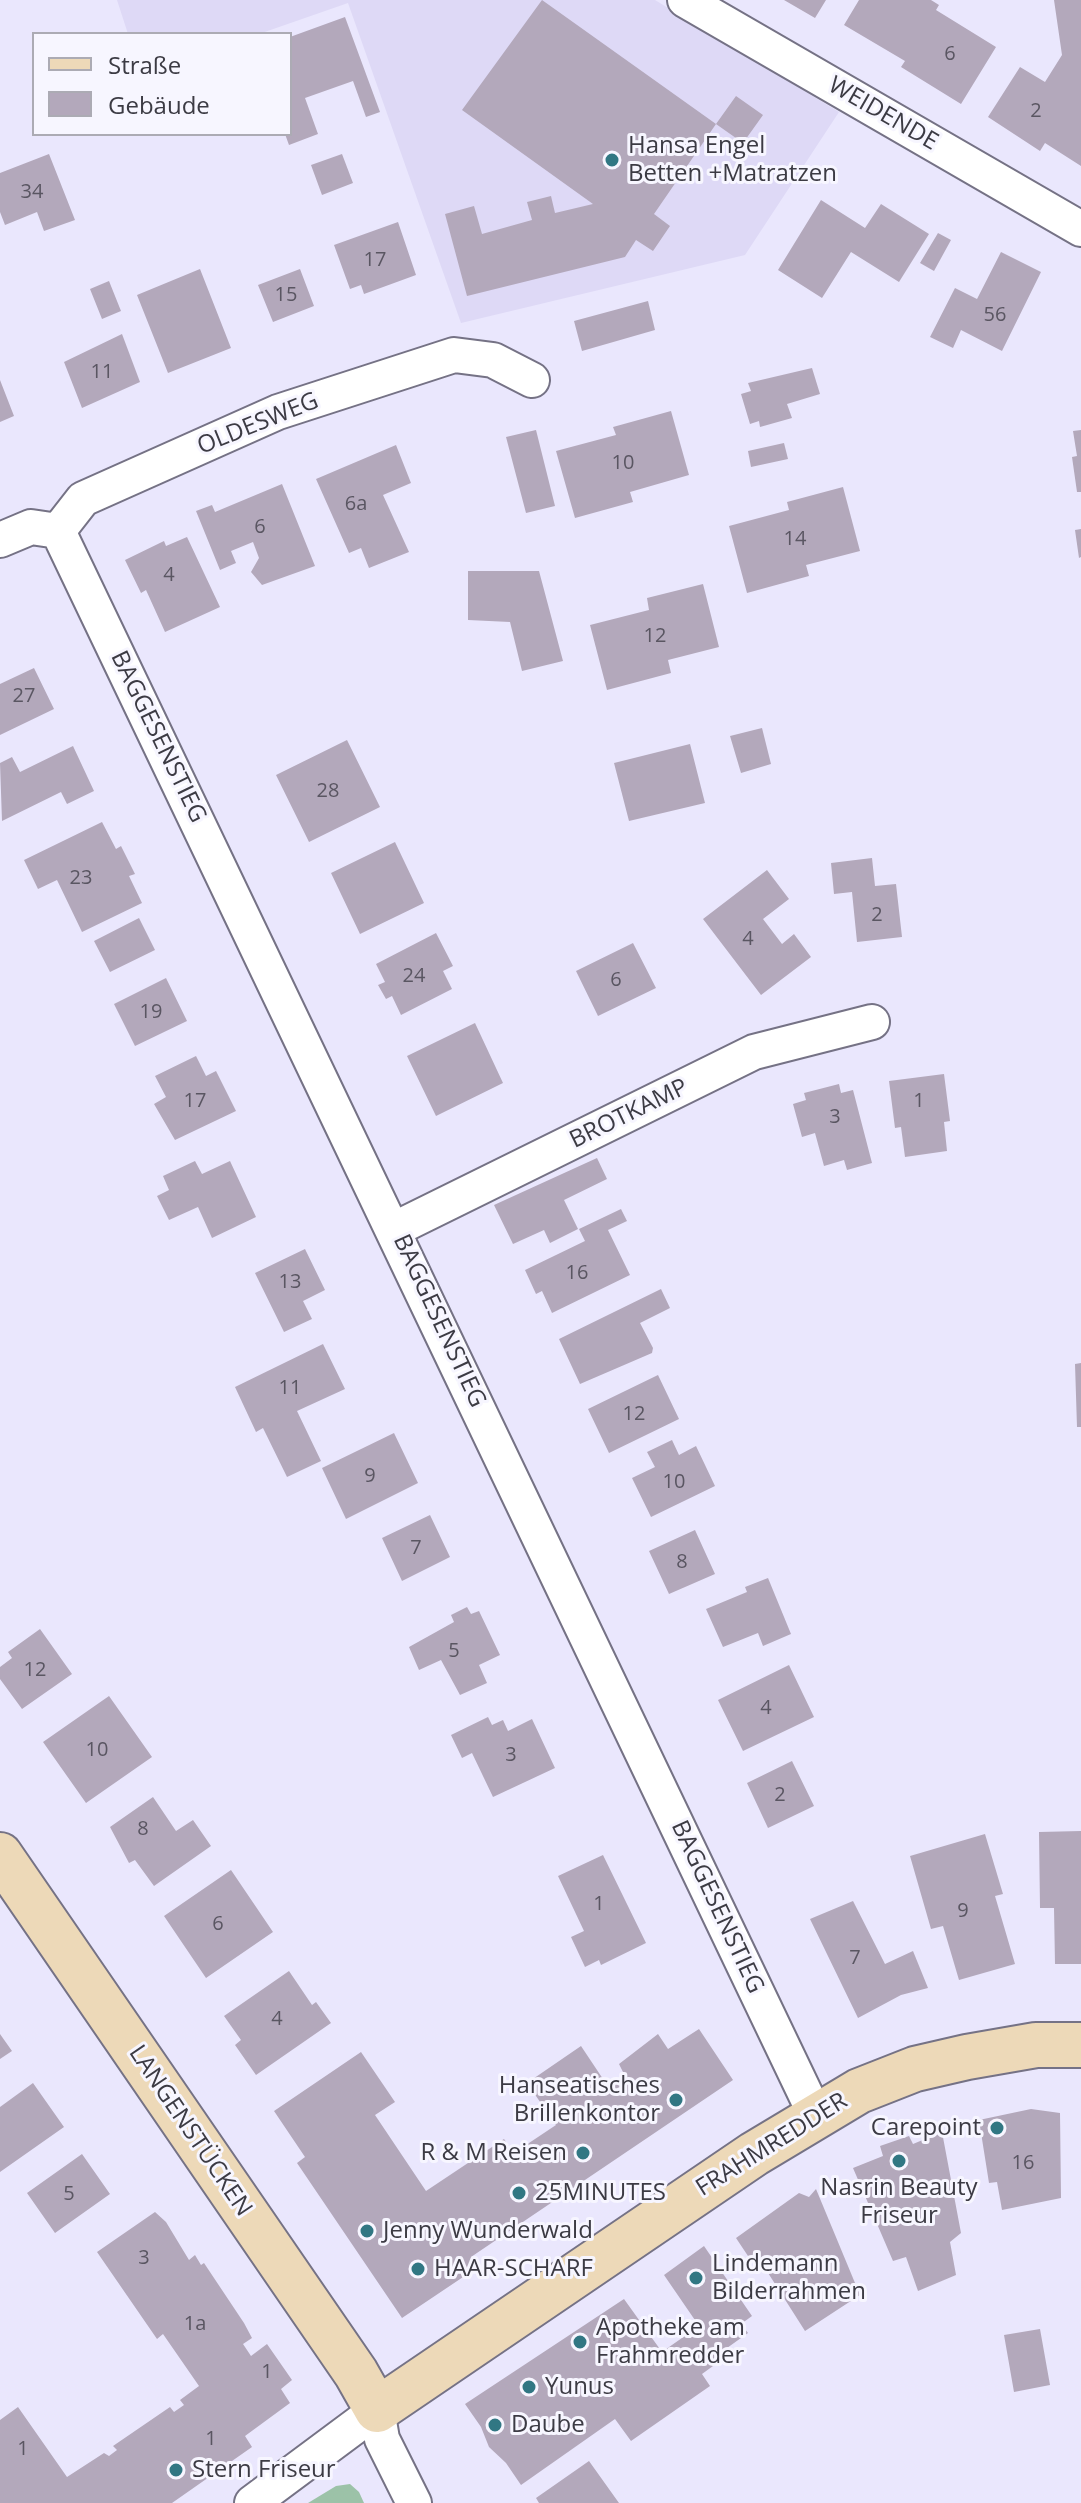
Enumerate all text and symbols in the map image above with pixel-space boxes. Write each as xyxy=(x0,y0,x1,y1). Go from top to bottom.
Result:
legend xyxy=(32,32,292,136)
house number: 6 xyxy=(944,42,956,66)
text: Straße xyxy=(108,48,181,81)
street label: WEIDENDE xyxy=(823,71,943,157)
text: Gebäude xyxy=(108,88,210,121)
house number: 2 xyxy=(1030,99,1042,123)
place label: Hansa Engel Betten +Matratzen xyxy=(628,132,837,188)
marker: Hansa Engel Betten +Matratzen xyxy=(603,151,621,169)
house number: 34 xyxy=(21,180,43,204)
house number: 17 xyxy=(364,248,386,272)
house number: 15 xyxy=(275,283,297,307)
house number: 56 xyxy=(984,303,1006,327)
house number: 11 xyxy=(91,360,113,384)
street label: OLDESWEG xyxy=(193,387,323,461)
house number: 10 xyxy=(612,451,634,475)
house number: 6a xyxy=(345,492,367,516)
house number: 6 xyxy=(254,515,266,539)
house number: 14 xyxy=(784,527,806,551)
house number: 4 xyxy=(163,563,175,587)
house number: 12 xyxy=(644,624,666,648)
street label: BAGGESENSTIEG xyxy=(104,646,212,828)
house number: 27 xyxy=(13,684,35,708)
house number: 28 xyxy=(317,779,339,803)
house number: 23 xyxy=(70,866,92,890)
house number: 2 xyxy=(871,903,883,927)
house number: 4 xyxy=(742,927,754,951)
house number: 24 xyxy=(403,964,425,988)
house number: 6 xyxy=(610,968,622,992)
house number: 19 xyxy=(140,1000,162,1024)
street label: BROTKAMP xyxy=(565,1073,693,1155)
house number: 17 xyxy=(184,1089,206,1113)
house number: 1 xyxy=(913,1089,925,1113)
house number: 3 xyxy=(829,1105,841,1129)
street label: BAGGESENSTIEG xyxy=(386,1230,492,1412)
house number: 16 xyxy=(566,1261,588,1285)
house number: 13 xyxy=(279,1270,301,1294)
house number: 11 xyxy=(279,1376,301,1400)
house number: 12 xyxy=(623,1402,645,1426)
house number: 9 xyxy=(364,1464,376,1488)
house number: 10 xyxy=(663,1470,685,1494)
house number: 7 xyxy=(410,1536,422,1560)
house number: 8 xyxy=(676,1550,688,1574)
house number: 5 xyxy=(448,1639,460,1663)
house number: 12 xyxy=(24,1658,46,1682)
house number: 4 xyxy=(760,1696,772,1720)
house number: 10 xyxy=(86,1738,108,1762)
house number: 3 xyxy=(505,1743,517,1767)
house number: 2 xyxy=(774,1783,786,1807)
street label: BAGGESENSTIEG xyxy=(664,1816,770,1998)
house number: 8 xyxy=(137,1817,149,1841)
house number: 1 xyxy=(593,1892,605,1916)
house number: 9 xyxy=(957,1899,969,1923)
house number: 6 xyxy=(212,1912,224,1936)
house number: 7 xyxy=(849,1946,861,1970)
house number: 4 xyxy=(271,2007,283,2031)
street label: LANGENSTÜCKEN xyxy=(122,2040,258,2222)
place label: Hanseatisches Brillenkontor xyxy=(499,2072,660,2128)
street label: FRAHMREDDER xyxy=(691,2087,853,2203)
marker: Hanseatisches Brillenkontor xyxy=(667,2091,685,2109)
place label: Carepoint xyxy=(871,2114,981,2142)
marker: Carepoint xyxy=(988,2119,1006,2137)
place label: R & M Reisen xyxy=(420,2139,567,2167)
marker: R & M Reisen xyxy=(574,2144,592,2162)
house number: 16 xyxy=(1012,2151,1034,2175)
marker: Nasrin Beauty Friseur xyxy=(890,2152,908,2170)
place label: Nasrin Beauty Friseur xyxy=(820,2174,978,2230)
place label: 25MINUTES xyxy=(535,2179,666,2207)
house number: 5 xyxy=(63,2182,75,2206)
marker: 25MINUTES xyxy=(510,2184,528,2202)
place label: Jenny Wunderwald xyxy=(383,2217,593,2245)
marker: Jenny Wunderwald xyxy=(358,2222,376,2240)
house number: 3 xyxy=(138,2246,150,2270)
place label: Lindemann Bilderrahmen xyxy=(712,2250,866,2306)
place label: HAAR-SCHARF xyxy=(434,2255,593,2283)
marker: HAAR-SCHARF xyxy=(409,2260,427,2278)
marker: Lindemann Bilderrahmen xyxy=(687,2269,705,2287)
house number: 1a xyxy=(184,2312,206,2336)
place label: Apotheke am Frahmredder xyxy=(596,2314,745,2370)
marker: Apotheke am Frahmredder xyxy=(571,2333,589,2351)
house number: 1 xyxy=(261,2360,273,2384)
place label: Yunus xyxy=(545,2373,614,2401)
marker: Yunus xyxy=(520,2378,538,2396)
place label: Daube xyxy=(511,2411,585,2439)
marker: Daube xyxy=(486,2416,504,2434)
house number: 1 xyxy=(205,2427,217,2451)
house number: 1 xyxy=(17,2437,29,2461)
place label: Stern Friseur xyxy=(192,2456,336,2484)
marker: Stern Friseur xyxy=(167,2461,185,2479)

